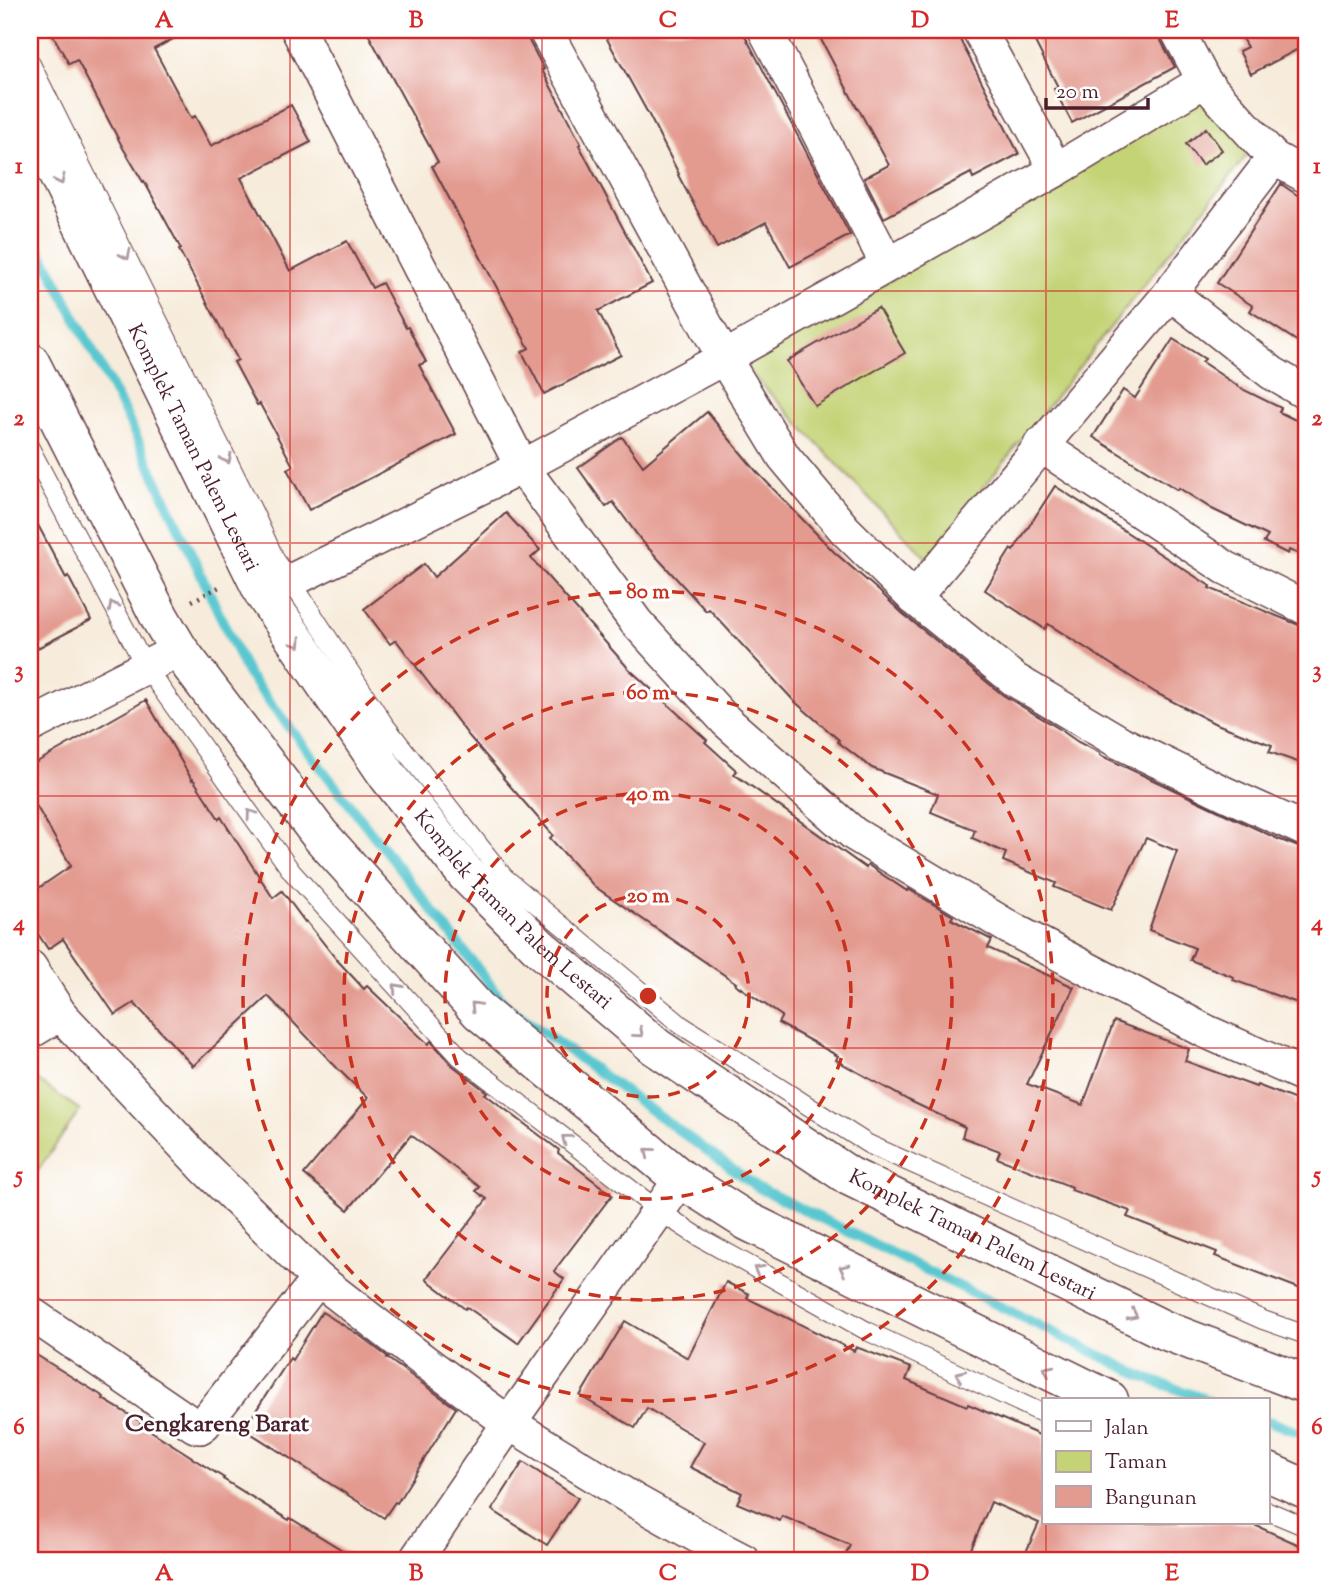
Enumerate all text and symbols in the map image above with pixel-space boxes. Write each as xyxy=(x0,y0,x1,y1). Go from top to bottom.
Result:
text: A xyxy=(155,5,174,38)
text: B xyxy=(409,5,424,38)
text: C xyxy=(659,5,677,38)
text: D xyxy=(911,5,929,38)
text: E xyxy=(1165,5,1179,38)
scale bar xyxy=(1046,66,1147,110)
text: 20 m xyxy=(1056,78,1099,108)
text: 1 xyxy=(15,151,23,184)
text: 1 xyxy=(1313,151,1321,184)
one-way arrow xyxy=(51,173,65,185)
one-way arrow xyxy=(117,248,131,260)
street label: Komplek Taman Palem Lestari xyxy=(119,320,266,577)
text: 2 xyxy=(14,403,25,436)
text: 2 xyxy=(1312,403,1323,436)
one-way arrow xyxy=(218,452,232,464)
text: 80 m xyxy=(626,578,670,608)
one-way arrow xyxy=(108,601,121,613)
one-way arrow xyxy=(289,635,301,648)
text: 3 xyxy=(14,655,24,688)
text: 3 xyxy=(1312,655,1322,688)
text: 60 m xyxy=(626,679,670,709)
text: 40 m xyxy=(625,780,670,810)
street label: Komplek Taman Palem Lestari xyxy=(406,804,618,1017)
one-way arrow xyxy=(246,809,259,822)
text: 20 m xyxy=(627,882,670,912)
text: 4 xyxy=(12,908,25,941)
text: 4 xyxy=(1310,908,1323,941)
one-way arrow xyxy=(393,983,406,996)
centre of rings xyxy=(636,984,660,1008)
one-way arrow xyxy=(471,1001,484,1014)
one-way arrow xyxy=(631,1025,644,1037)
one-way arrow xyxy=(562,1135,574,1148)
one-way arrow xyxy=(645,1148,657,1161)
text: 5 xyxy=(13,1160,23,1193)
text: 5 xyxy=(1311,1160,1321,1193)
street label: Komplek Taman Palem Lestari xyxy=(843,1163,1101,1309)
one-way arrow xyxy=(839,1263,851,1277)
one-way arrow xyxy=(753,1265,765,1278)
one-way arrow xyxy=(1126,1307,1138,1321)
one-way arrow xyxy=(1043,1364,1055,1378)
one-way arrow xyxy=(955,1369,967,1383)
legend xyxy=(1042,1398,1270,1524)
district label: Cengkareng Barat xyxy=(125,1408,310,1442)
text: 6 xyxy=(13,1412,25,1445)
text: 6 xyxy=(1311,1412,1323,1445)
text: Jalan xyxy=(1104,1414,1149,1444)
text: Taman xyxy=(1105,1448,1167,1478)
text: Bangunan xyxy=(1105,1484,1197,1514)
text: A xyxy=(155,1558,174,1591)
text: B xyxy=(409,1558,424,1591)
text: C xyxy=(659,1558,677,1591)
text: D xyxy=(911,1558,929,1591)
text: E xyxy=(1165,1558,1179,1591)

